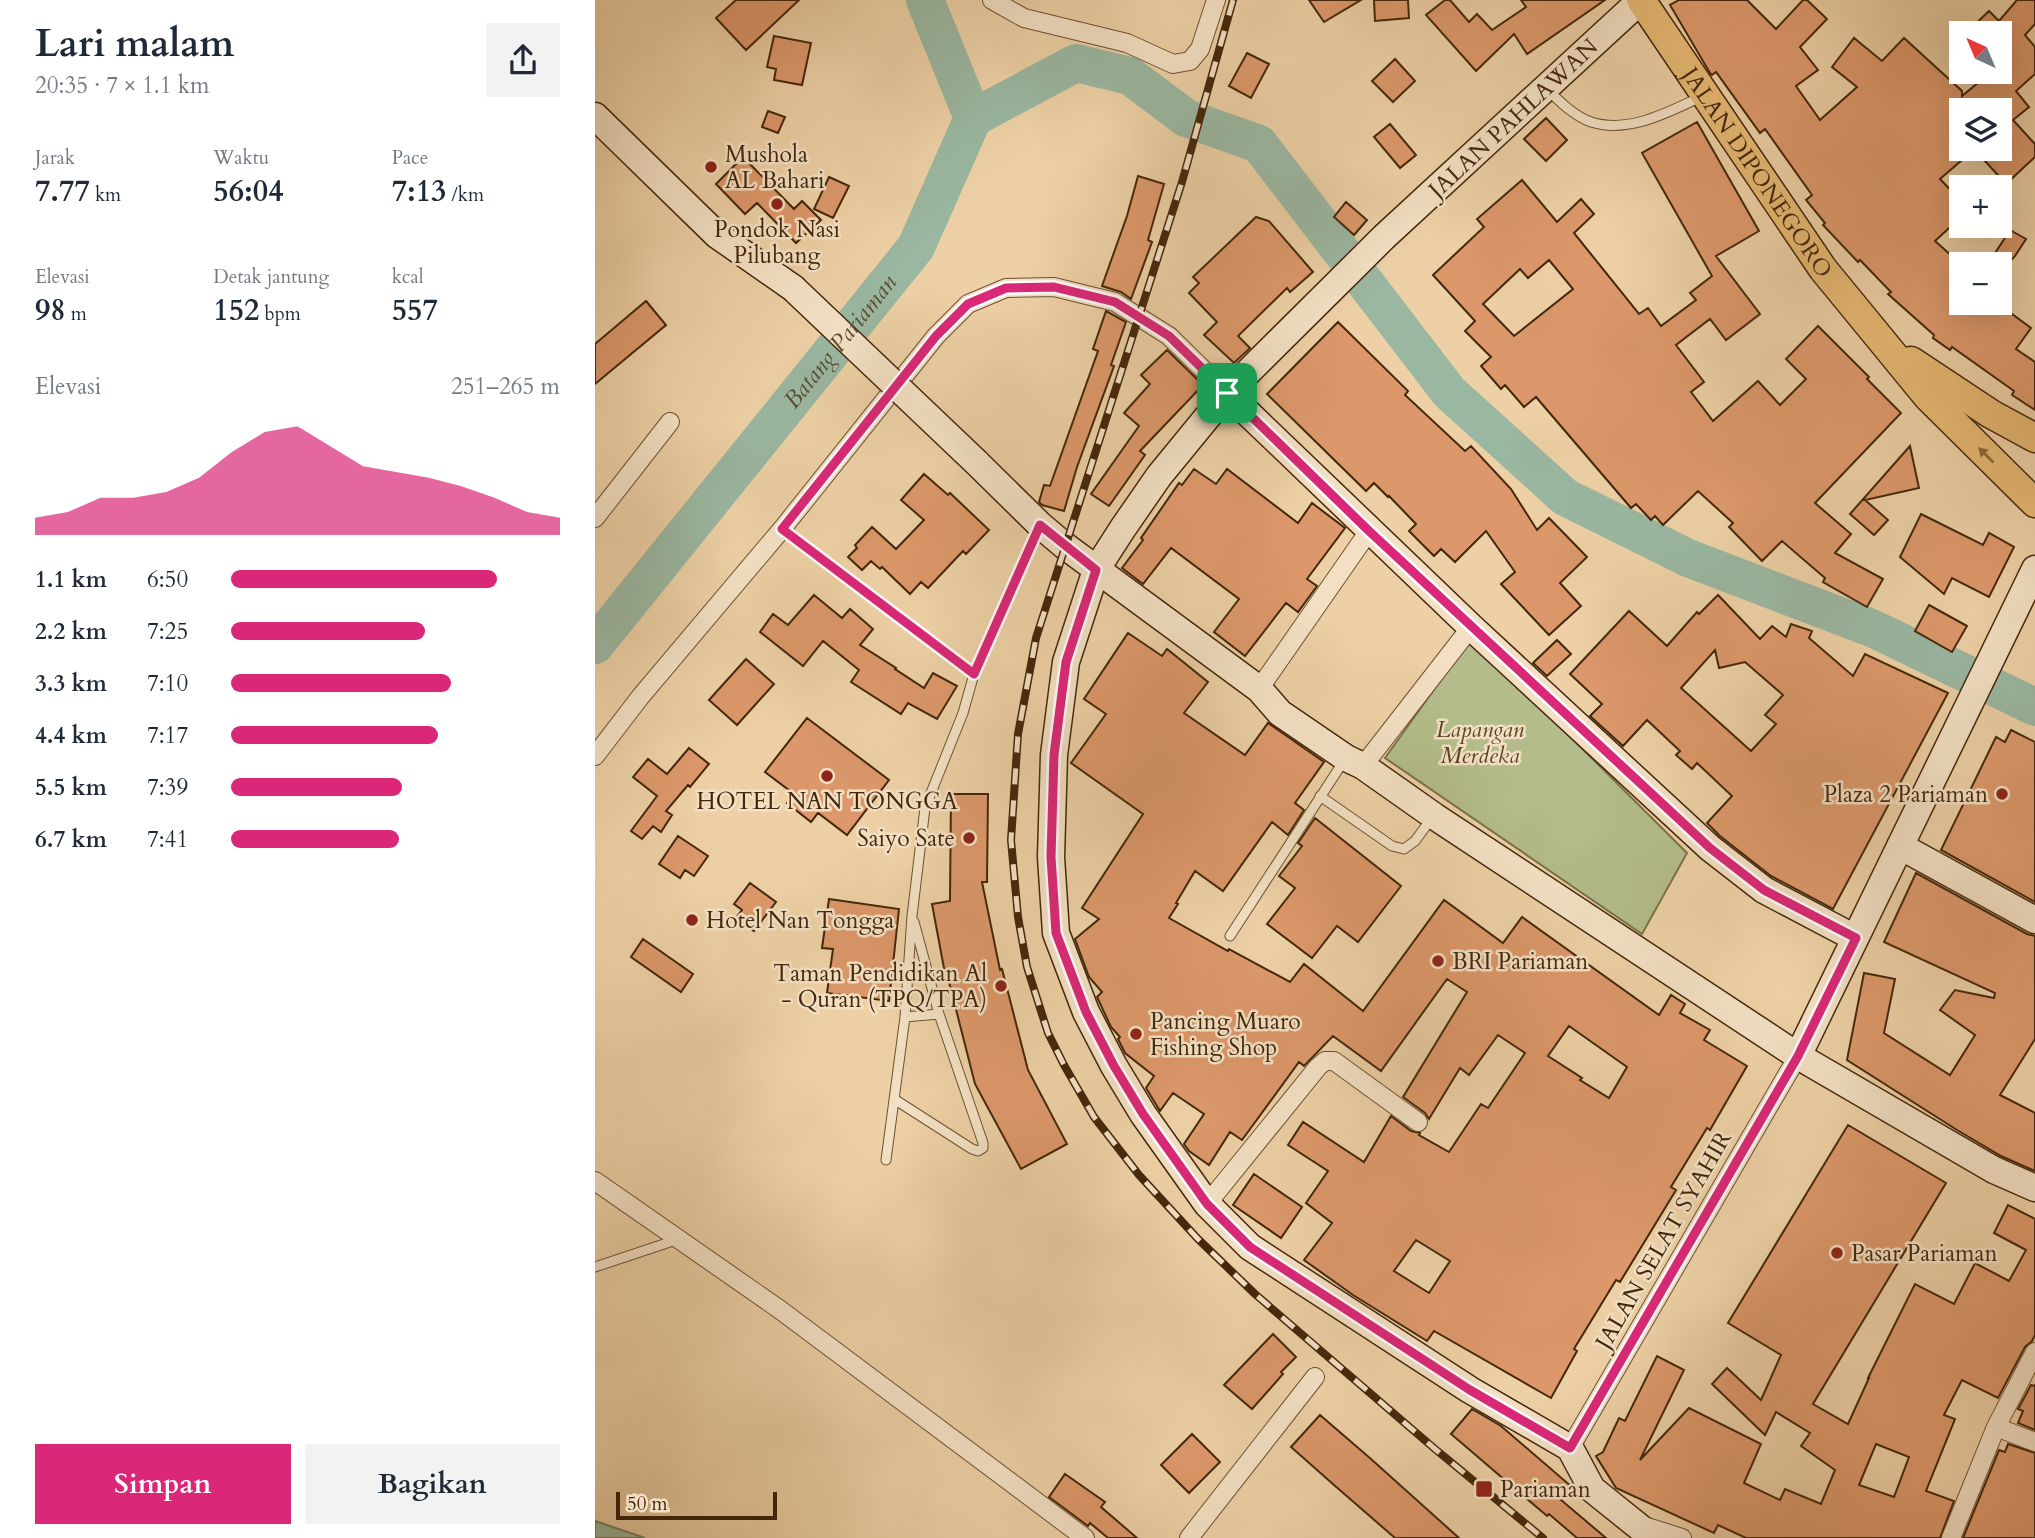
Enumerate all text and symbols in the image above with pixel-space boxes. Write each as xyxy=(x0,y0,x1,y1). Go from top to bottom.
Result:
text: Lari malam xyxy=(35,18,234,70)
north arrow xyxy=(1949,21,2013,84)
map controls xyxy=(1949,21,2012,315)
button: share xyxy=(486,23,560,97)
street label: JALAN PAHLAWAN xyxy=(1420,31,1605,207)
street label: JALAN DIPONEGORO xyxy=(1673,59,1839,284)
text: 20:35 · 7 × 1.1 km xyxy=(35,70,209,101)
button: layers xyxy=(1949,98,2012,161)
place label: Mushola AL Bahari xyxy=(725,139,824,196)
text: Jarak xyxy=(35,145,75,171)
text: Waktu xyxy=(213,145,269,171)
text: Pace xyxy=(392,145,428,171)
marker: Mushola AL Bahari xyxy=(703,159,719,175)
text: 7.77 xyxy=(35,171,90,212)
text: 56:04 xyxy=(213,171,284,212)
text: 7:13 xyxy=(392,171,446,212)
button: + xyxy=(1949,175,2012,238)
text: km xyxy=(90,182,121,208)
text: /km xyxy=(446,182,484,208)
marker: Pondok Nasi Pilubang xyxy=(769,196,785,212)
place label: Pondok Nasi Pilubang xyxy=(714,214,840,271)
button: − xyxy=(1949,252,2012,315)
text: Elevasi xyxy=(35,264,90,290)
text: Detak jantung xyxy=(213,264,329,290)
text: kcal xyxy=(392,264,424,290)
water label: Batang Pariaman xyxy=(776,267,905,416)
text: 98 xyxy=(35,290,66,331)
text: 152 xyxy=(213,290,259,331)
text: 557 xyxy=(392,290,438,331)
text: m xyxy=(66,301,87,327)
text: bpm xyxy=(259,301,301,327)
pin xyxy=(1197,363,1257,423)
text: Elevasi xyxy=(35,371,101,402)
text: 251–265 m xyxy=(451,371,560,402)
icon: arrive xyxy=(1208,374,1246,412)
one-way arrow xyxy=(1979,447,1995,464)
text: 1.1 km xyxy=(35,564,107,595)
text: 6:50 xyxy=(147,564,188,595)
text: 2.2 km xyxy=(35,616,107,647)
text: 7:25 xyxy=(147,616,188,647)
text: 3.3 km xyxy=(35,668,107,699)
text: 7:10 xyxy=(147,668,188,699)
park label: Lapangan Merdeka xyxy=(1436,714,1525,771)
text: 4.4 km xyxy=(35,720,107,751)
text: 7:17 xyxy=(147,720,188,751)
marker: HOTEL NAN TONGGA xyxy=(819,768,835,784)
text: 5.5 km xyxy=(35,772,107,803)
text: 7:39 xyxy=(147,772,188,803)
place label: Plaza 2 Pariaman xyxy=(1823,779,1988,810)
place label: HOTEL NAN TONGGA xyxy=(696,786,958,817)
marker: Plaza 2 Pariaman xyxy=(1994,786,2010,802)
place label: Saiyo Sate xyxy=(857,823,955,854)
text: 6.7 km xyxy=(35,824,107,855)
text: 7:41 xyxy=(147,824,188,855)
marker: Saiyo Sate xyxy=(961,830,977,846)
place label: Hotel Nan Tongga xyxy=(706,905,894,936)
marker: Hotel Nan Tongga xyxy=(684,912,700,928)
place label: BRI Pariaman xyxy=(1452,946,1588,977)
marker: BRI Pariaman xyxy=(1430,953,1446,969)
place label: Taman Pendidikan Al - Quran (TPQ/TPA) xyxy=(773,958,987,1015)
marker: Taman Pendidikan Al - Quran (TPQ/TPA) xyxy=(993,978,1009,994)
place label: Pancing Muaro Fishing Shop xyxy=(1150,1006,1301,1063)
marker: Pancing Muaro Fishing Shop xyxy=(1128,1026,1144,1042)
street label: JALAN SELAT SYAHIR xyxy=(1587,1125,1739,1358)
place label: Pasar Pariaman xyxy=(1851,1238,1998,1269)
marker: Pasar Pariaman xyxy=(1829,1245,1845,1261)
button: Simpan xyxy=(35,1444,291,1524)
button: Bagikan xyxy=(305,1444,560,1524)
place label: Pariaman xyxy=(1500,1474,1591,1505)
marker: Pariaman xyxy=(1474,1479,1494,1499)
scale bar xyxy=(616,1489,777,1521)
text: 50 m xyxy=(627,1491,668,1517)

